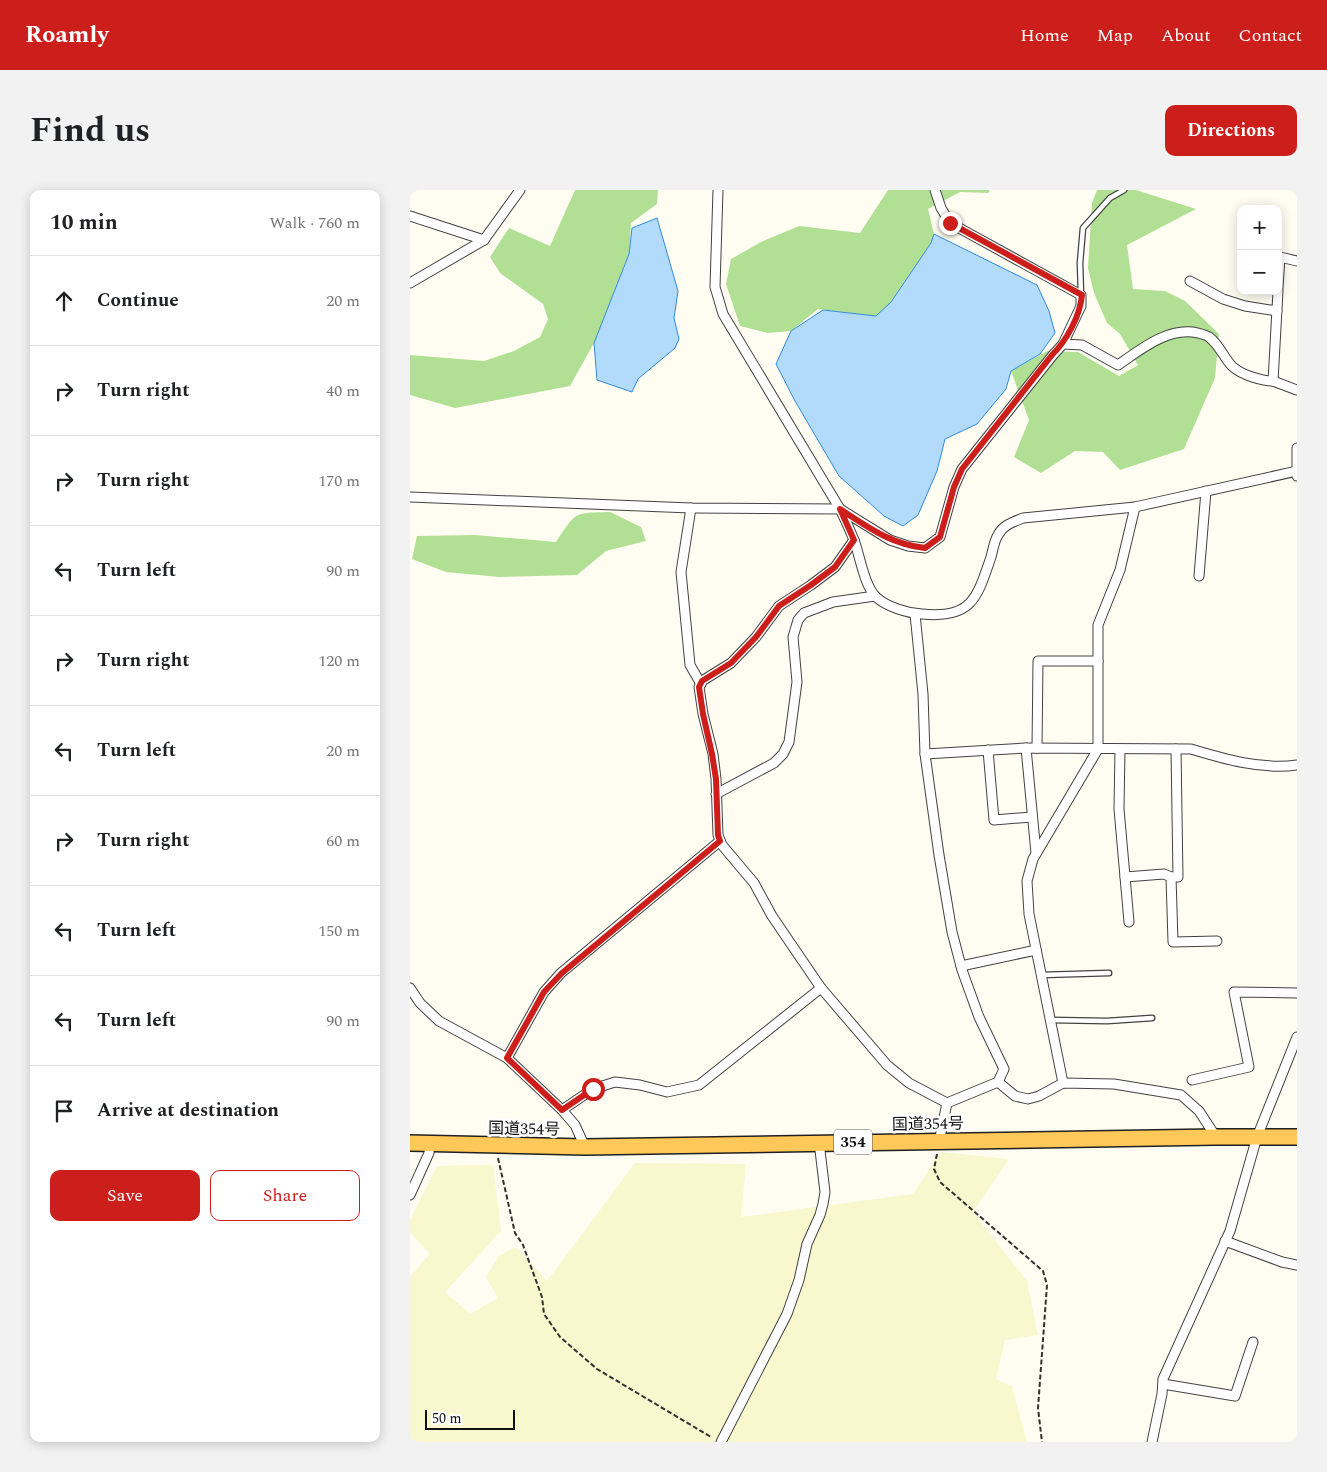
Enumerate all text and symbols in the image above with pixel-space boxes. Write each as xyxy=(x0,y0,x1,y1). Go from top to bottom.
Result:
text: Roamly xyxy=(25,17,109,53)
text: Home xyxy=(1020,22,1069,49)
text: Map xyxy=(1097,22,1133,49)
text: About xyxy=(1161,22,1211,49)
text: Contact xyxy=(1239,22,1302,49)
text: Find us xyxy=(30,104,150,157)
button: Directions xyxy=(1165,105,1297,156)
map controls xyxy=(1237,205,1282,295)
button: + xyxy=(1237,205,1282,250)
text: 10 min xyxy=(50,207,118,239)
text: Walk · 760 m xyxy=(269,211,360,235)
route end xyxy=(939,212,962,235)
button: − xyxy=(1237,250,1282,295)
text: Continue xyxy=(97,286,179,315)
icon: ahead xyxy=(50,287,78,315)
text: 20 m xyxy=(326,289,360,313)
text: Turn right xyxy=(97,376,190,405)
icon: right xyxy=(50,377,78,405)
text: 40 m xyxy=(326,379,360,403)
text: Turn right xyxy=(97,466,190,495)
icon: right xyxy=(50,467,78,495)
text: 170 m xyxy=(318,469,360,493)
text: Turn left xyxy=(97,556,176,585)
icon: left xyxy=(50,557,78,585)
text: 90 m xyxy=(326,559,360,583)
text: Turn right xyxy=(97,646,190,675)
icon: right xyxy=(50,647,78,675)
text: 120 m xyxy=(318,649,360,673)
text: Turn left xyxy=(97,736,176,765)
icon: left xyxy=(50,737,78,765)
text: 20 m xyxy=(326,739,360,763)
text: Turn right xyxy=(97,826,190,855)
icon: right xyxy=(50,827,78,855)
text: 60 m xyxy=(326,829,360,853)
text: Turn left xyxy=(97,916,176,945)
icon: left xyxy=(50,917,78,945)
text: 150 m xyxy=(318,919,360,943)
text: Turn left xyxy=(97,1006,176,1035)
icon: left xyxy=(50,1007,78,1035)
text: 90 m xyxy=(326,1009,360,1033)
route start xyxy=(582,1078,605,1101)
text: Arrive at destination xyxy=(97,1096,279,1125)
icon: arrive xyxy=(50,1097,78,1125)
street label: 国道354号 xyxy=(892,1111,964,1137)
street label: 国道354号 xyxy=(488,1116,560,1142)
road number: 354 xyxy=(834,1130,872,1154)
button: Save xyxy=(50,1170,200,1221)
button: Share xyxy=(210,1170,360,1221)
scale bar xyxy=(425,1407,515,1430)
text: 50 m xyxy=(432,1408,462,1429)

